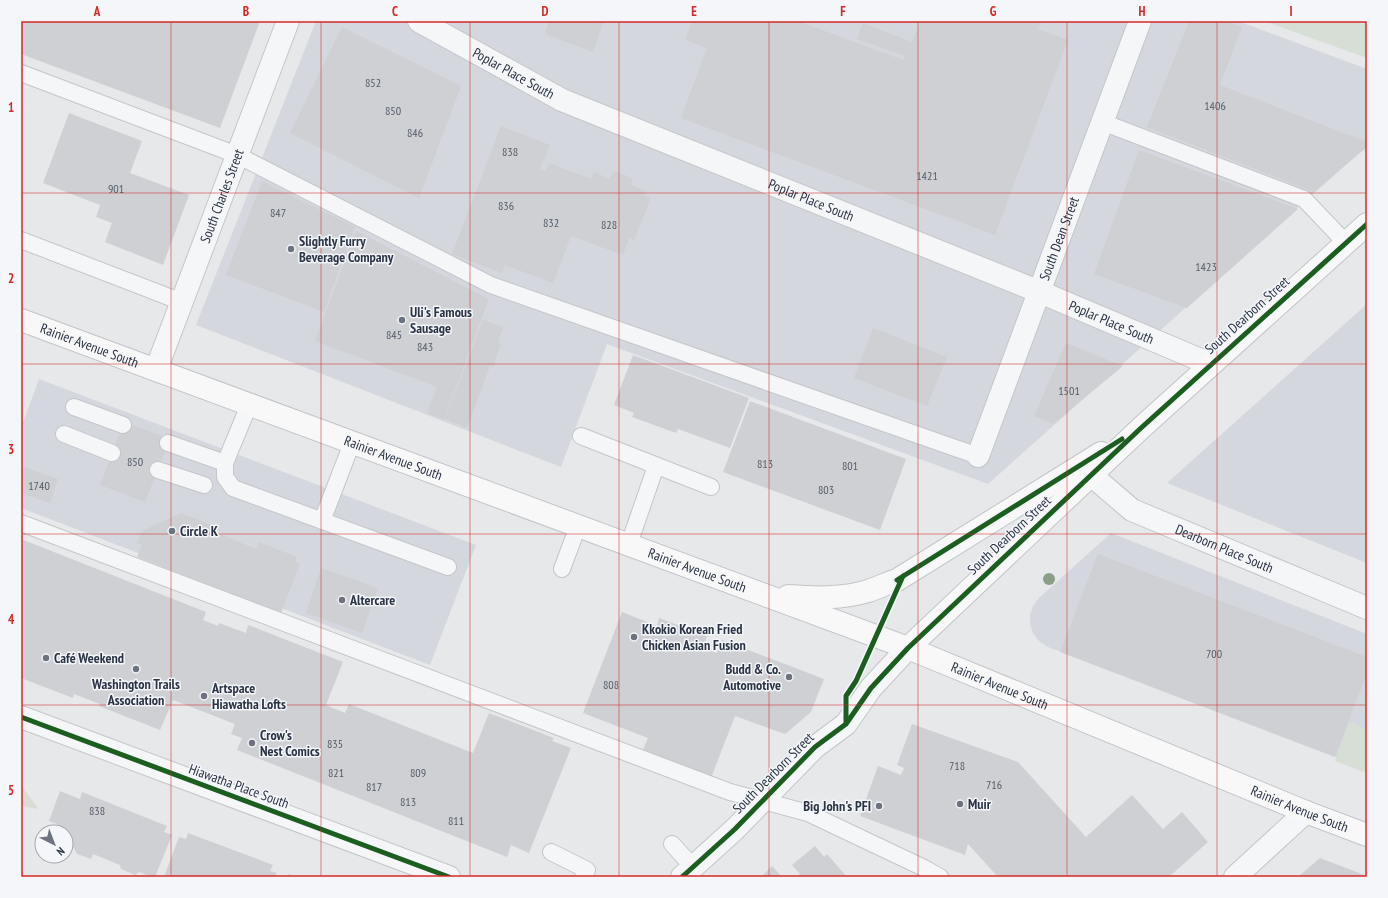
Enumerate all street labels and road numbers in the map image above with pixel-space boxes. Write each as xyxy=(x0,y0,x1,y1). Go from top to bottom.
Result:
street label: Poplar Place South xyxy=(470,43,558,103)
street label: South Charles Street xyxy=(196,146,248,246)
street label: Poplar Place South xyxy=(766,175,857,225)
street label: South Dean Street xyxy=(1035,194,1083,283)
street label: South Dearborn Street xyxy=(1201,272,1293,358)
street label: Poplar Place South xyxy=(1066,296,1157,348)
street label: Rainier Avenue South xyxy=(38,319,141,372)
street label: Rainier Avenue South xyxy=(342,431,445,484)
street label: South Dearborn Street xyxy=(963,492,1055,578)
street label: Dearborn Place South xyxy=(1173,520,1276,577)
street label: Rainier Avenue South xyxy=(646,544,749,596)
street label: Rainier Avenue South xyxy=(949,658,1051,714)
street label: South Dearborn Street xyxy=(729,728,818,817)
street label: Hiawatha Place South xyxy=(186,760,292,812)
street label: Rainier Avenue South xyxy=(1248,781,1351,836)

